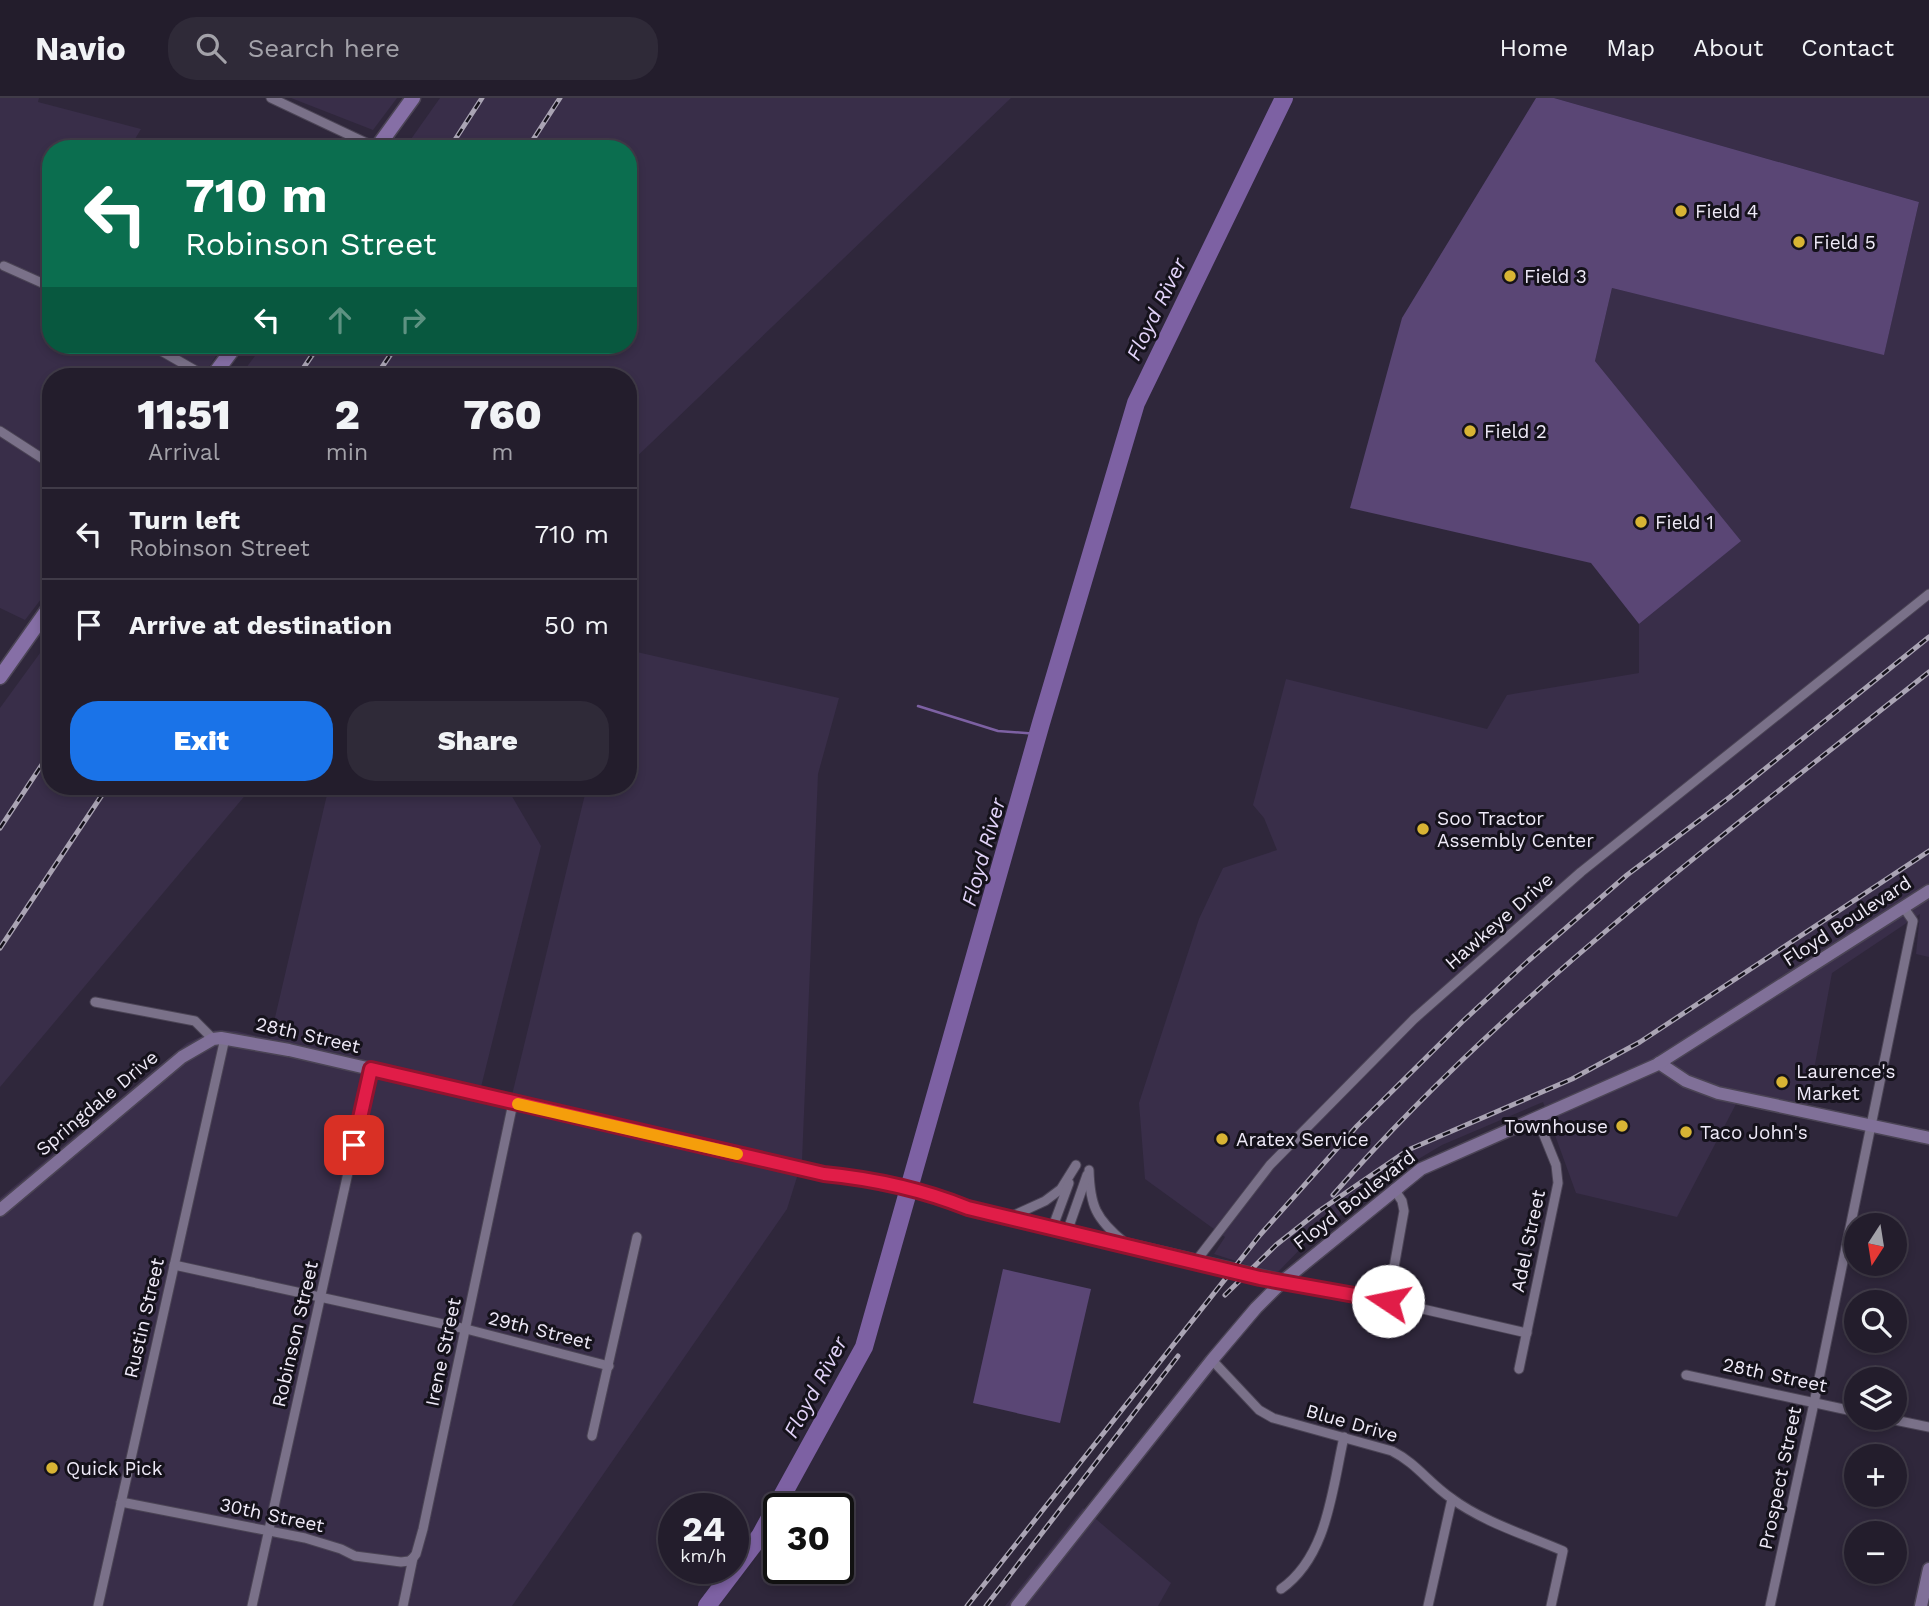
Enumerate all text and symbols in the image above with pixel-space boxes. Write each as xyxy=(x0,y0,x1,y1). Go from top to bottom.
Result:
search box xyxy=(168,17,658,80)
text: Navio xyxy=(35,29,126,68)
icon: search xyxy=(192,29,230,67)
text: Search here xyxy=(248,33,400,63)
text: Home xyxy=(1500,34,1568,62)
text: Map xyxy=(1606,34,1655,62)
text: About xyxy=(1693,34,1763,62)
text: Contact xyxy=(1801,34,1894,62)
text: 710 m xyxy=(185,166,328,224)
icon: left xyxy=(70,168,161,259)
place label: Field 4 xyxy=(1695,200,1758,223)
marker: Field 4 xyxy=(1673,203,1689,219)
text: Robinson Street xyxy=(185,225,436,263)
place label: Field 5 xyxy=(1813,231,1876,254)
marker: Field 5 xyxy=(1791,234,1807,250)
water label: Floyd River xyxy=(1120,253,1192,364)
place label: Field 3 xyxy=(1524,265,1587,288)
marker: Field 3 xyxy=(1502,268,1518,284)
icon: left xyxy=(248,301,286,339)
icon: ahead xyxy=(321,301,359,339)
icon: right xyxy=(394,301,432,339)
text: 11:51 xyxy=(137,390,231,439)
text: 2 xyxy=(334,390,360,439)
text: 760 xyxy=(463,390,542,439)
place label: Field 2 xyxy=(1484,420,1547,443)
marker: Field 2 xyxy=(1462,423,1478,439)
text: Arrival xyxy=(148,439,220,466)
text: min xyxy=(326,439,368,466)
text: m xyxy=(492,439,514,466)
text: Turn left xyxy=(129,505,240,535)
place label: Field 1 xyxy=(1655,511,1714,534)
marker: Field 1 xyxy=(1633,514,1649,530)
icon: left xyxy=(70,515,108,553)
text: 710 m xyxy=(534,519,609,549)
text: Robinson Street xyxy=(129,535,310,562)
icon: arrive xyxy=(70,606,108,644)
text: Arrive at destination xyxy=(129,610,392,640)
text: 50 m xyxy=(544,610,609,640)
button: Exit xyxy=(70,701,333,781)
button: Share xyxy=(347,701,609,781)
water label: Floyd River xyxy=(956,794,1011,909)
place label: Soo Tractor Assembly Center xyxy=(1437,807,1594,852)
marker: Soo Tractor Assembly Center xyxy=(1415,821,1431,837)
street label: Hawkeye Drive xyxy=(1440,868,1558,974)
street label: Floyd Boulevard xyxy=(1778,871,1916,971)
street label: 28th Street xyxy=(254,1012,362,1058)
street label: Springdale Drive xyxy=(31,1045,163,1161)
place label: Laurence's Market xyxy=(1796,1060,1896,1105)
marker: Laurence's Market xyxy=(1774,1074,1790,1090)
pin xyxy=(324,1115,384,1175)
place label: Townhouse xyxy=(1504,1115,1608,1138)
marker: Townhouse xyxy=(1614,1118,1630,1134)
place label: Taco John's xyxy=(1700,1121,1808,1144)
marker: Taco John's xyxy=(1678,1124,1694,1140)
icon: arrive xyxy=(335,1126,373,1164)
place label: Aratex Service xyxy=(1236,1128,1369,1151)
marker: Aratex Service xyxy=(1214,1131,1230,1147)
street label: Floyd Boulevard xyxy=(1288,1145,1420,1255)
street label: Adel Street xyxy=(1506,1188,1550,1294)
north arrow xyxy=(1844,1213,1908,1276)
map controls xyxy=(1844,1213,1907,1584)
street label: Rustin Street xyxy=(119,1256,169,1380)
street label: Robinson Street xyxy=(267,1259,323,1409)
position arrow xyxy=(1351,1264,1425,1338)
button: search xyxy=(1844,1290,1907,1353)
street label: Irene Street xyxy=(420,1296,466,1408)
street label: 29th Street xyxy=(486,1306,594,1354)
water label: Floyd River xyxy=(778,1331,852,1442)
street label: 28th Street xyxy=(1721,1353,1829,1397)
button: layers xyxy=(1844,1367,1907,1430)
street label: Blue Drive xyxy=(1303,1399,1401,1447)
street label: Prospect Street xyxy=(1754,1404,1806,1552)
button: + xyxy=(1844,1444,1907,1507)
place label: Quick Pick xyxy=(66,1457,163,1480)
marker: Quick Pick xyxy=(44,1460,60,1476)
street label: 30th Street xyxy=(218,1493,326,1537)
speed limit sign: 30 xyxy=(763,1493,854,1584)
text: 24 xyxy=(682,1508,725,1550)
button: − xyxy=(1844,1521,1907,1584)
text: km/h xyxy=(680,1545,727,1566)

